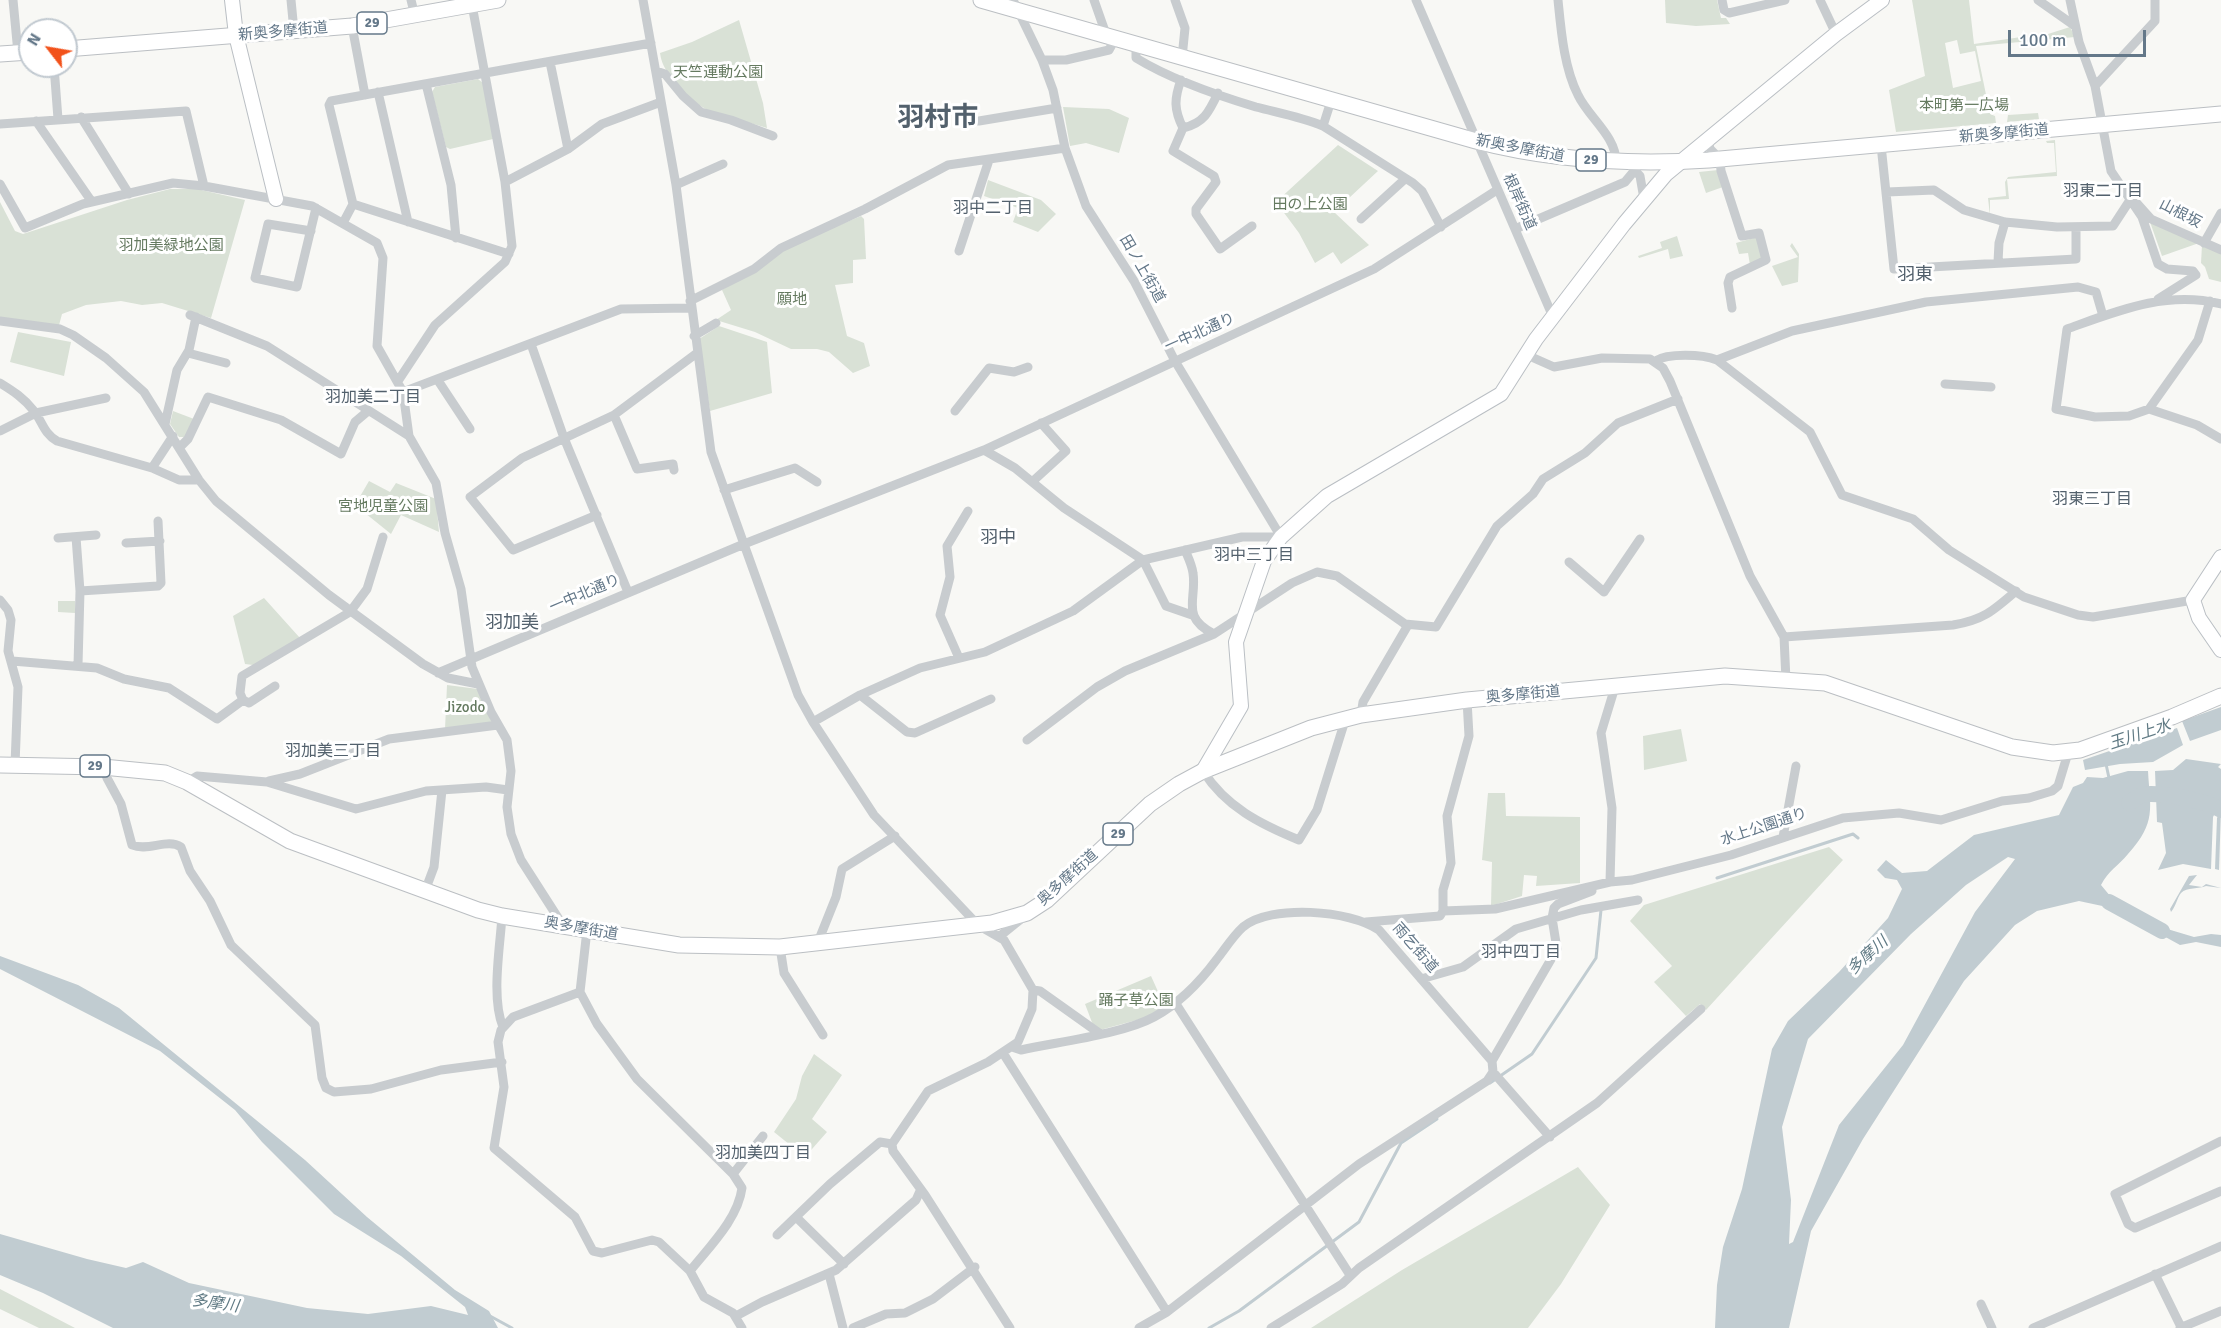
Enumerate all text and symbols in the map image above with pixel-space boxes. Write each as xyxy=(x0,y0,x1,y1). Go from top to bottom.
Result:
road number: 29 xyxy=(357,12,387,34)
north arrow xyxy=(18,18,78,78)
scale bar xyxy=(2011,18,2149,56)
street label: 新奥多摩街道 xyxy=(237,19,329,45)
text: 100 m xyxy=(2019,29,2066,51)
text: N xyxy=(23,30,46,50)
park label: 天竺運動公園 xyxy=(673,64,763,82)
park label: 本町第一広場 xyxy=(1919,97,2009,115)
district label: 羽村市 xyxy=(898,103,978,135)
street label: 新奥多摩街道 xyxy=(1958,121,2050,147)
street label: 新奥多摩街道 xyxy=(1474,132,1566,166)
road number: 29 xyxy=(1576,149,1606,171)
street label: 根岸街道 xyxy=(1499,171,1539,233)
district label: 羽東二丁目 xyxy=(2063,182,2143,202)
park label: 田の上公園 xyxy=(1273,196,1347,214)
street label: 山根坂 xyxy=(2156,196,2204,232)
district label: 羽中二丁目 xyxy=(953,199,1033,219)
street label: 田ノ上街道 xyxy=(1115,232,1169,306)
park label: 羽加美緑地公園 xyxy=(119,237,223,255)
district label: 羽東 xyxy=(1897,264,1933,286)
park label: 願地 xyxy=(777,291,807,309)
street label: 一中北通り xyxy=(1162,310,1238,356)
district label: 羽加美二丁目 xyxy=(325,388,421,408)
district label: 羽東三丁目 xyxy=(2052,490,2132,510)
park label: 宮地児童公園 xyxy=(338,498,428,516)
district label: 羽中 xyxy=(980,527,1016,549)
district label: 羽中三丁目 xyxy=(1214,546,1294,566)
street label: 一中北通り xyxy=(547,571,623,617)
district label: 羽加美 xyxy=(485,612,539,634)
street label: 奥多摩街道 xyxy=(1485,683,1561,707)
park label: Jizodo xyxy=(445,699,485,717)
water label: 玉川上水 xyxy=(2107,716,2173,754)
district label: 羽加美三丁目 xyxy=(285,742,381,762)
road number: 29 xyxy=(80,755,110,777)
street label: 水上公園通り xyxy=(1718,805,1810,849)
road number: 29 xyxy=(1103,823,1133,845)
street label: 奥多摩街道 xyxy=(1034,846,1102,910)
street label: 奥多摩街道 xyxy=(543,914,619,944)
street label: 雨乞街道 xyxy=(1389,919,1441,977)
water label: 多摩川 xyxy=(1844,933,1892,979)
district label: 羽中四丁目 xyxy=(1481,943,1561,963)
park label: 踊子草公園 xyxy=(1099,992,1173,1010)
district label: 羽加美四丁目 xyxy=(715,1144,811,1164)
water label: 多摩川 xyxy=(190,1291,240,1317)

